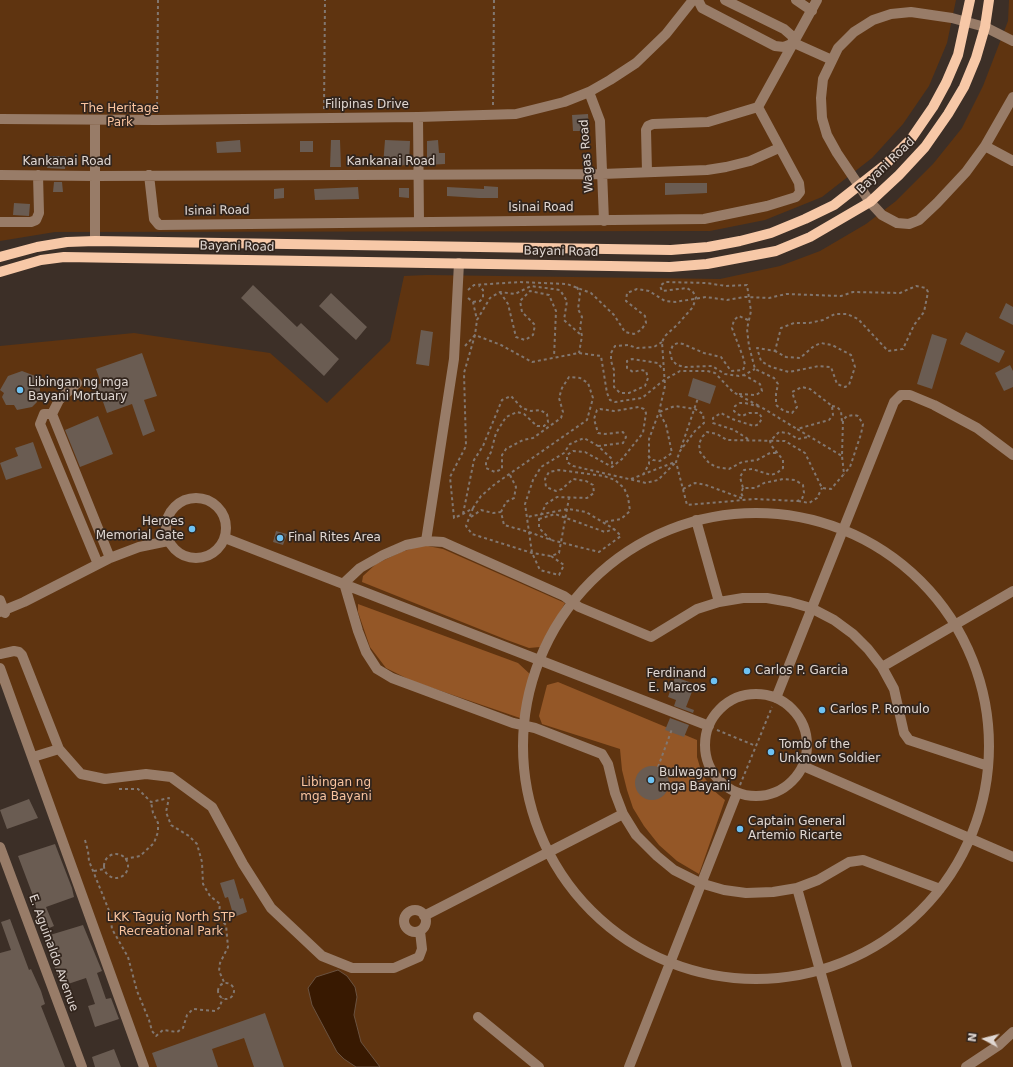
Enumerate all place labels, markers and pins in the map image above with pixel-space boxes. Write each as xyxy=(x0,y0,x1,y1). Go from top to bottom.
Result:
place label: Libingan ng mga Bayani Mortuary xyxy=(28,376,129,404)
marker: Libingan ng mga Bayani Mortuary xyxy=(15,385,25,395)
place label: Heroes Memorial Gate xyxy=(96,515,184,543)
marker: Heroes Memorial Gate xyxy=(187,524,197,534)
place label: Final Rites Area xyxy=(288,531,381,545)
marker: Final Rites Area xyxy=(275,533,285,543)
place label: Carlos P. Garcia xyxy=(755,664,848,678)
marker: Carlos P. Garcia xyxy=(742,666,752,676)
place label: Ferdinand E. Marcos xyxy=(647,667,706,695)
marker: Ferdinand E. Marcos xyxy=(709,676,719,686)
place label: Carlos P. Romulo xyxy=(830,703,930,717)
marker: Carlos P. Romulo xyxy=(817,705,827,715)
place label: Tomb of the Unknown Soldier xyxy=(779,738,880,766)
marker: Tomb of the Unknown Soldier xyxy=(766,747,776,757)
place label: Bulwagan ng mga Bayani xyxy=(659,766,737,794)
marker: Bulwagan ng mga Bayani xyxy=(646,775,656,785)
place label: Captain General Artemio Ricarte xyxy=(748,815,845,843)
marker: Captain General Artemio Ricarte xyxy=(735,824,745,834)

